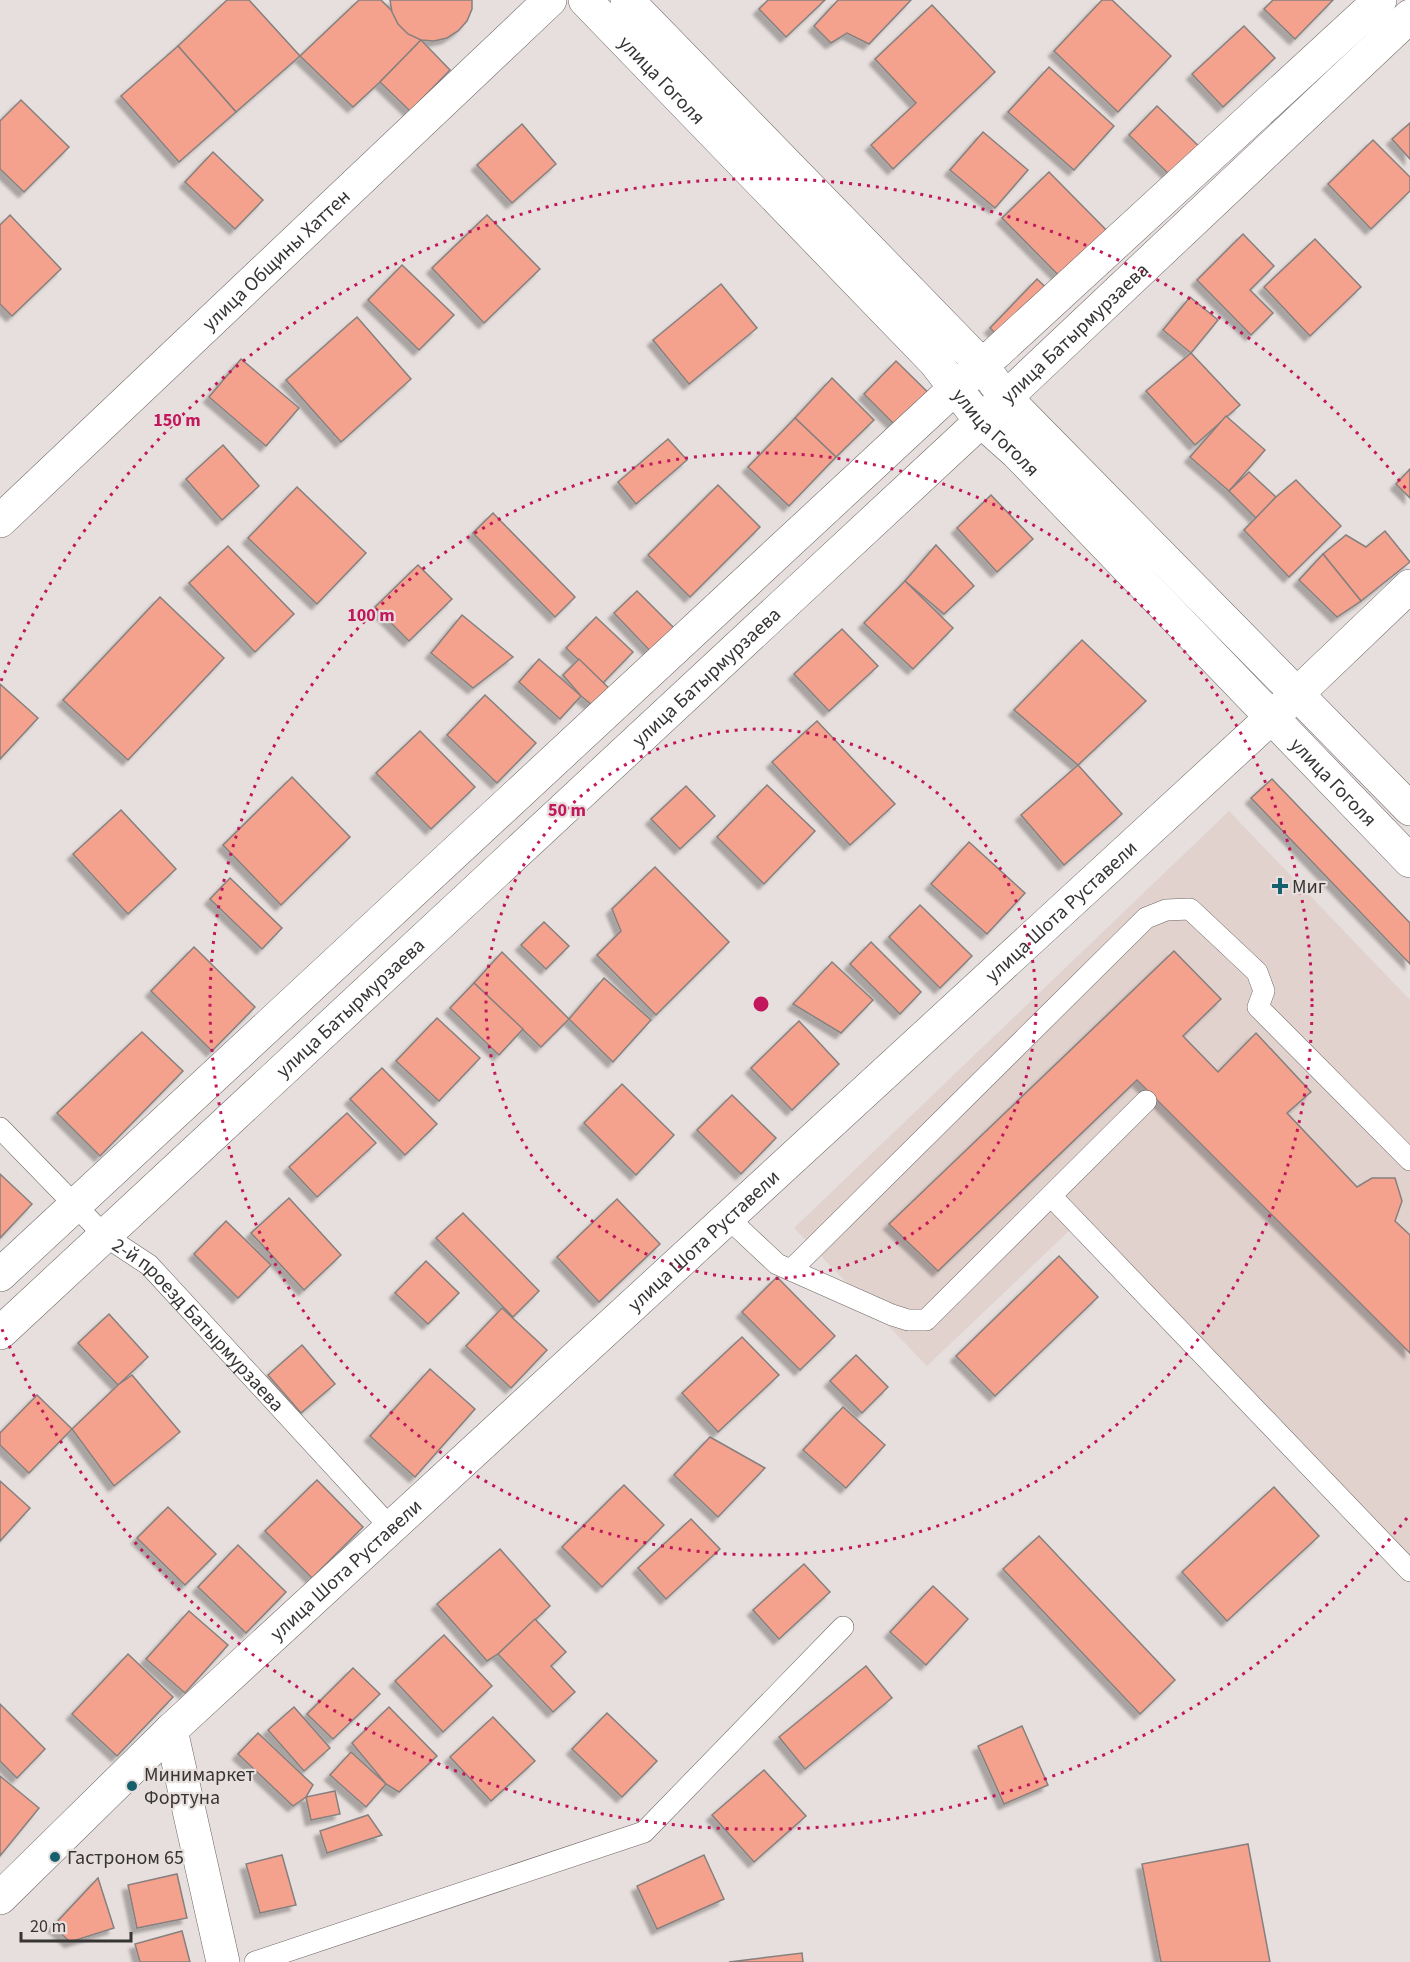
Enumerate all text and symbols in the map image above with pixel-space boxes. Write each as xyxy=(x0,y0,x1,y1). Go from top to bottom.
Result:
street label: улица Гоголя xyxy=(612,30,711,131)
street label: улица Общины Хаттен xyxy=(196,183,357,338)
street label: улица Батырмурзаева xyxy=(995,257,1155,410)
street label: улица Гоголя xyxy=(945,383,1046,483)
text: 150 m xyxy=(153,408,201,433)
street label: улица Батырмурзаева xyxy=(626,601,787,754)
text: 100 m xyxy=(347,603,395,628)
street label: улица Гоголя xyxy=(1283,732,1383,833)
text: 50 m xyxy=(548,798,586,823)
street label: улица Шота Руставели xyxy=(979,835,1144,989)
place label: Миг xyxy=(1292,873,1326,901)
marker: Миг xyxy=(1273,879,1287,893)
street label: улица Батырмурзаева xyxy=(270,932,431,1085)
centre of rings xyxy=(751,994,771,1014)
street label: улица Шота Руставели xyxy=(622,1164,786,1318)
street label: 2-й проезд Батырмурзаева xyxy=(106,1232,290,1418)
street label: улица Шота Руставели xyxy=(264,1493,429,1647)
place label: Минимаркет Фортуна xyxy=(144,1761,255,1812)
marker: Минимаркет Фортуна xyxy=(125,1779,139,1793)
place label: Гастроном 65 xyxy=(67,1844,184,1872)
marker: Гастроном 65 xyxy=(48,1850,62,1864)
scale bar xyxy=(21,1905,130,1943)
text: 20 m xyxy=(30,1914,66,1939)

